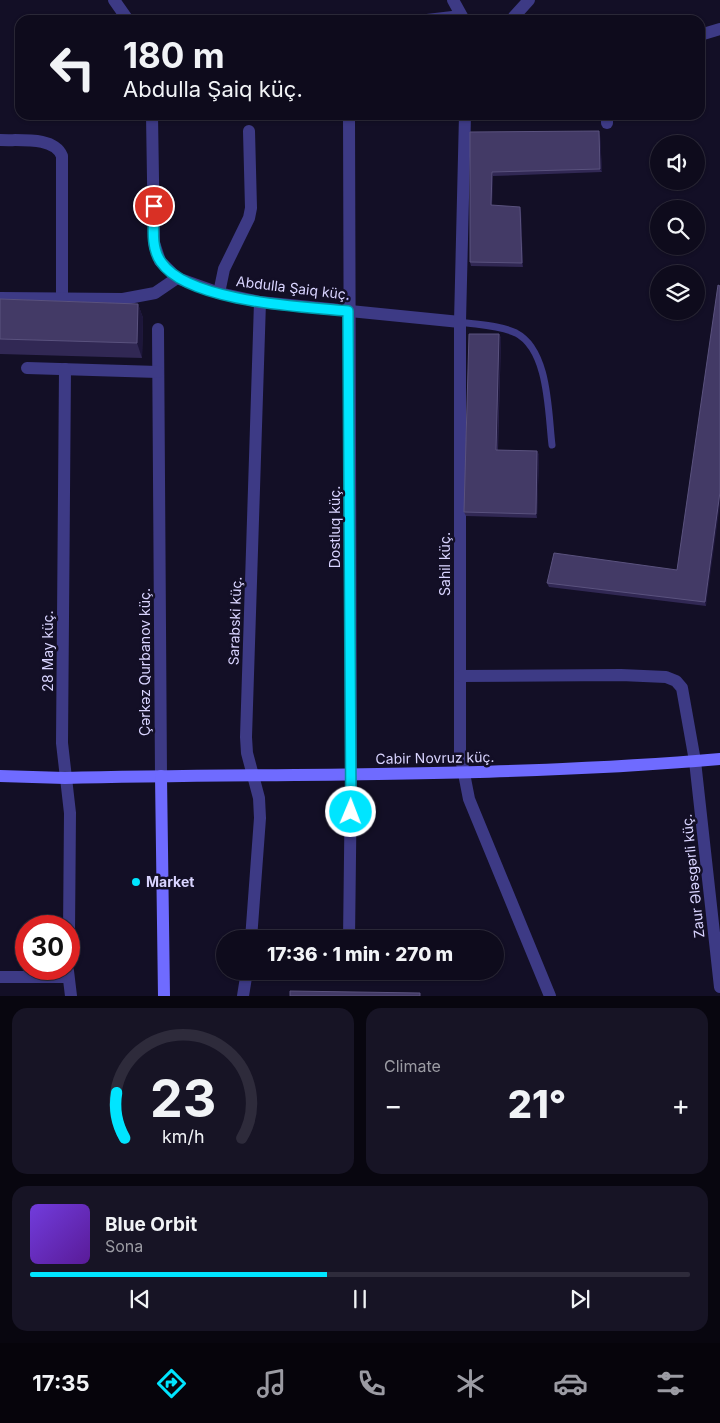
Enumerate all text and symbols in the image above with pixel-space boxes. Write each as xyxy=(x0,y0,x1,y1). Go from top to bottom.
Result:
text: 180 m xyxy=(123,34,225,76)
icon: left xyxy=(40,35,105,100)
text: Abdulla Şaiq küç. xyxy=(123,76,303,102)
map controls xyxy=(650,135,705,320)
button: sound xyxy=(650,135,705,190)
pin xyxy=(133,185,175,227)
icon: arrive xyxy=(140,192,168,220)
button: search xyxy=(650,200,705,255)
button: layers xyxy=(650,265,705,320)
street label: Abdulla Şaiq küç. xyxy=(235,272,351,303)
street label: Dostluq küç. xyxy=(326,486,343,568)
street label: Sahil küç. xyxy=(436,532,453,596)
street label: Sarabski küç. xyxy=(224,576,245,666)
street label: Çərkəz Qurbanov küç. xyxy=(136,588,153,736)
street label: 28 May küç. xyxy=(39,610,56,692)
street label: Cabir Novruz küç. xyxy=(375,748,495,767)
position arrow xyxy=(324,785,376,837)
street label: Zaur Ələsgərli küç. xyxy=(678,813,707,939)
place label: Market xyxy=(146,873,194,890)
marker: Market xyxy=(130,876,142,888)
speed limit sign: 30 xyxy=(15,915,80,980)
text: 17:36 · 1 min · 270 m xyxy=(267,943,453,966)
text: Climate xyxy=(384,1056,441,1076)
text: 23 xyxy=(150,1067,216,1130)
text: 21° xyxy=(508,1081,566,1127)
text: − xyxy=(384,1088,403,1122)
text: + xyxy=(671,1088,690,1122)
text: km/h xyxy=(162,1126,204,1147)
text: Blue Orbit xyxy=(105,1213,197,1236)
text: Sona xyxy=(105,1236,143,1256)
icon: previous xyxy=(126,1285,154,1313)
icon: pause xyxy=(346,1285,374,1313)
icon: next xyxy=(566,1285,594,1313)
icon: directions xyxy=(154,1366,189,1401)
icon: music xyxy=(254,1366,289,1401)
icon: phone xyxy=(354,1366,389,1401)
icon: climate xyxy=(453,1366,488,1401)
icon: car xyxy=(553,1366,588,1401)
icon: filters xyxy=(653,1366,688,1401)
text: 17:35 xyxy=(32,1370,90,1396)

